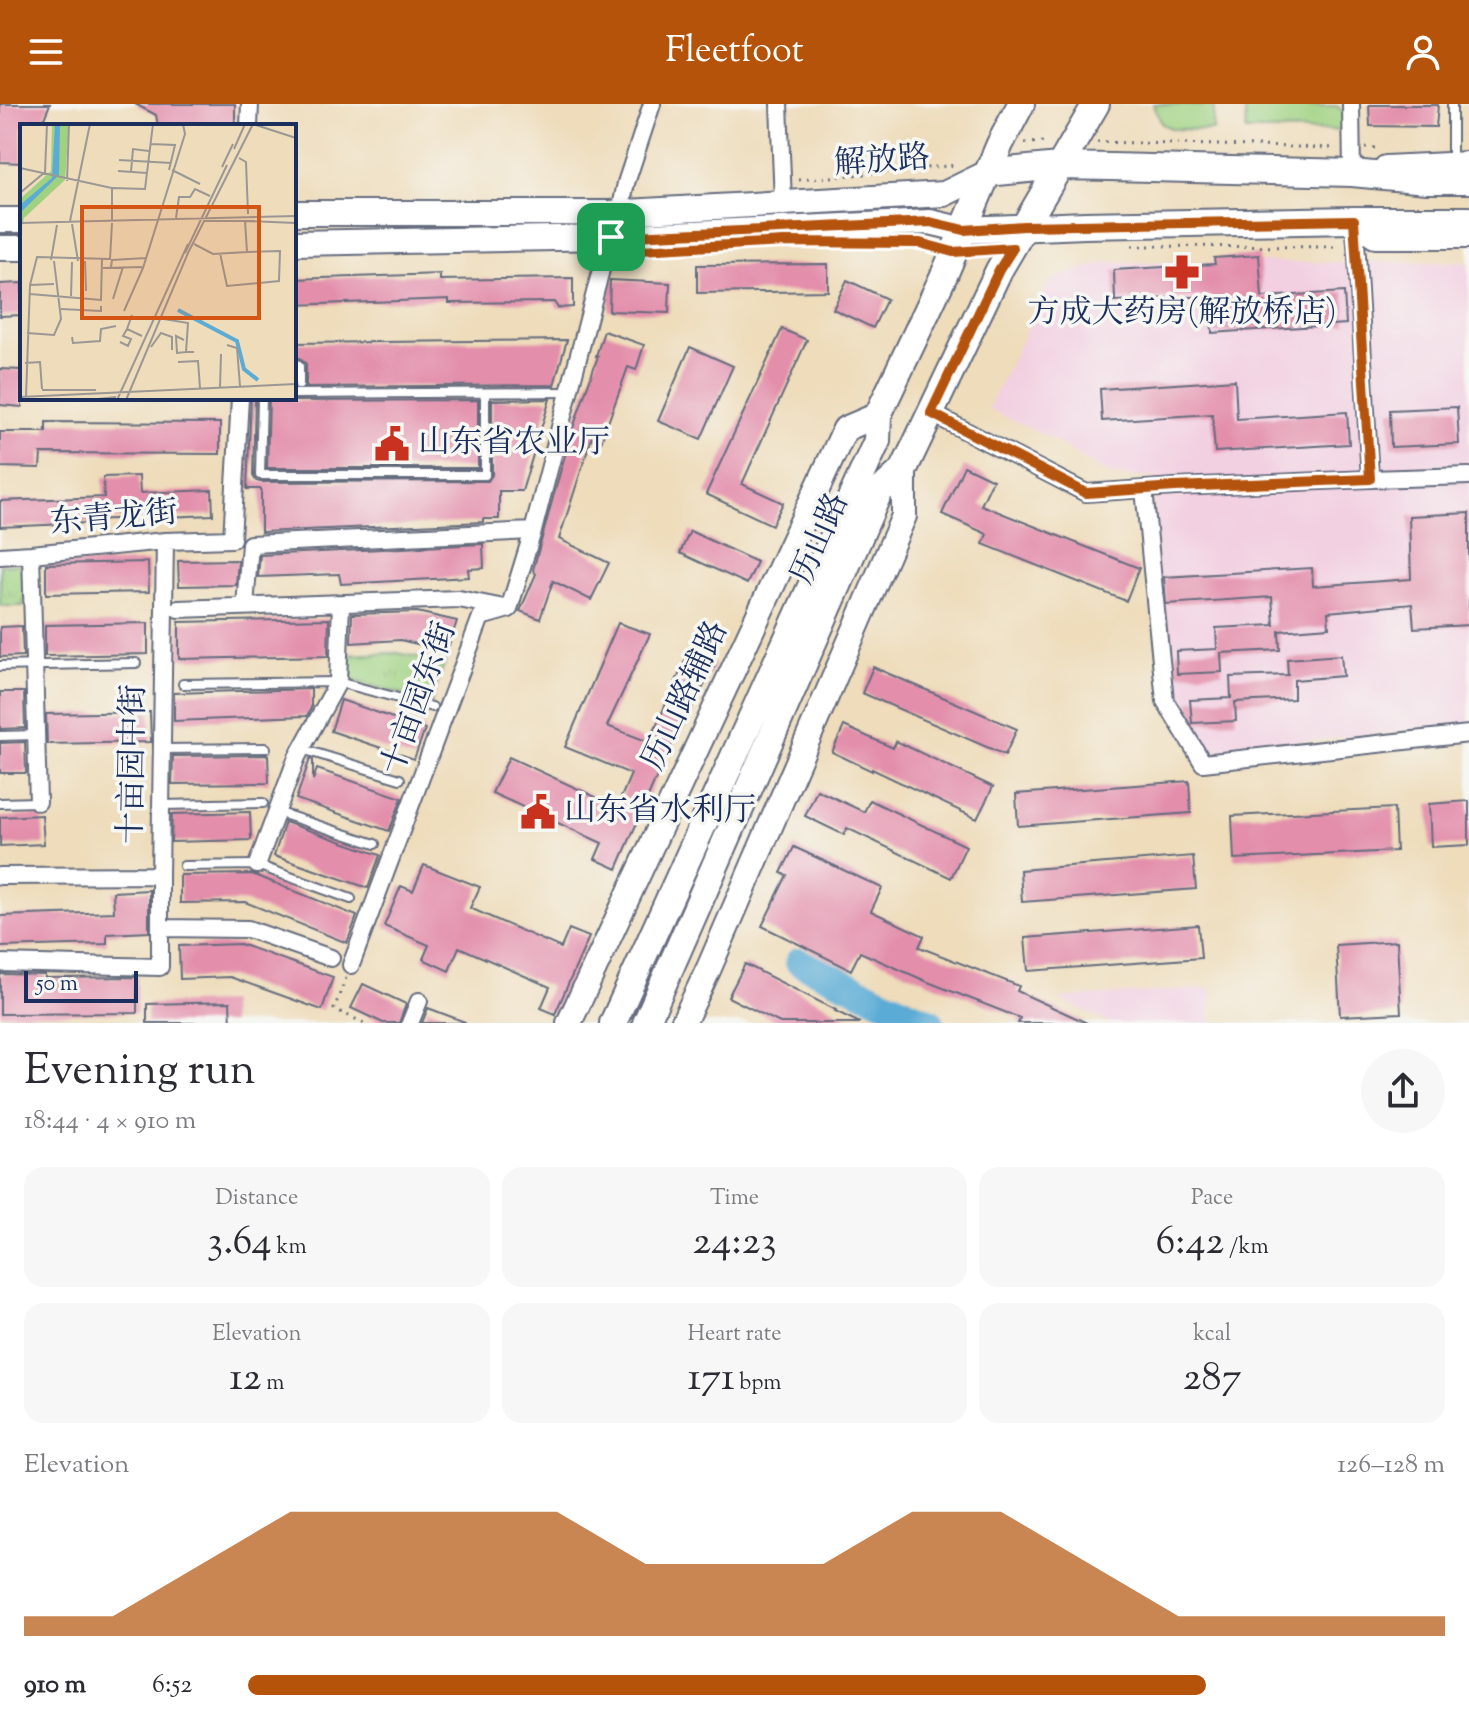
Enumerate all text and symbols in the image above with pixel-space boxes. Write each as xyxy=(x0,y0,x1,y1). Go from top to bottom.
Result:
text: Fleetfoot xyxy=(665,26,804,78)
icon: menu xyxy=(24,30,68,74)
icon: person xyxy=(1401,30,1445,74)
inset map xyxy=(20,124,296,400)
street label: 解放路 xyxy=(833,136,931,188)
pin xyxy=(577,203,645,271)
icon: arrive xyxy=(589,215,633,259)
pharmacy icon: 方成大药房(解放桥店) xyxy=(1163,253,1201,291)
place label: 方成大药房(解放桥店) xyxy=(1028,291,1336,337)
place label: 山东省农业厅 xyxy=(418,421,610,467)
public building icon: 山东省农业厅 xyxy=(373,425,411,463)
street label: 历山路 xyxy=(780,486,862,592)
street label: 东青龙街 xyxy=(48,491,180,547)
street label: 历山路辅路 xyxy=(631,614,741,778)
street label: 十亩园东街 xyxy=(371,616,469,782)
street label: 十亩园中街 xyxy=(110,684,158,844)
place label: 山东省水利厅 xyxy=(564,789,756,835)
public building icon: 山东省水利厅 xyxy=(519,793,557,831)
scale bar xyxy=(24,967,138,1003)
text: 50 m xyxy=(36,969,78,1001)
text: Evening run xyxy=(24,1041,256,1104)
button: share xyxy=(1361,1049,1445,1133)
text: 18:44 · 4 × 910 m xyxy=(24,1103,196,1140)
text: Distance xyxy=(215,1183,298,1215)
text: Time xyxy=(710,1183,759,1215)
text: Pace xyxy=(1191,1183,1233,1215)
text: 3.64 xyxy=(207,1215,272,1272)
text: 24:23 xyxy=(692,1215,777,1272)
text: 6:42 xyxy=(1156,1215,1224,1272)
text: km xyxy=(272,1232,307,1264)
text: /km xyxy=(1224,1232,1269,1264)
text: Elevation xyxy=(212,1319,301,1351)
text: Heart rate xyxy=(688,1319,781,1351)
text: kcal xyxy=(1193,1319,1231,1351)
text: 12 xyxy=(229,1351,262,1408)
text: 171 xyxy=(687,1351,735,1408)
text: 287 xyxy=(1183,1351,1242,1408)
text: m xyxy=(262,1368,284,1400)
text: bpm xyxy=(735,1368,782,1400)
text: Elevation xyxy=(24,1447,129,1484)
text: 126–128 m xyxy=(1337,1447,1445,1484)
text: 910 m xyxy=(24,1667,86,1704)
text: 6:52 xyxy=(152,1667,192,1704)

